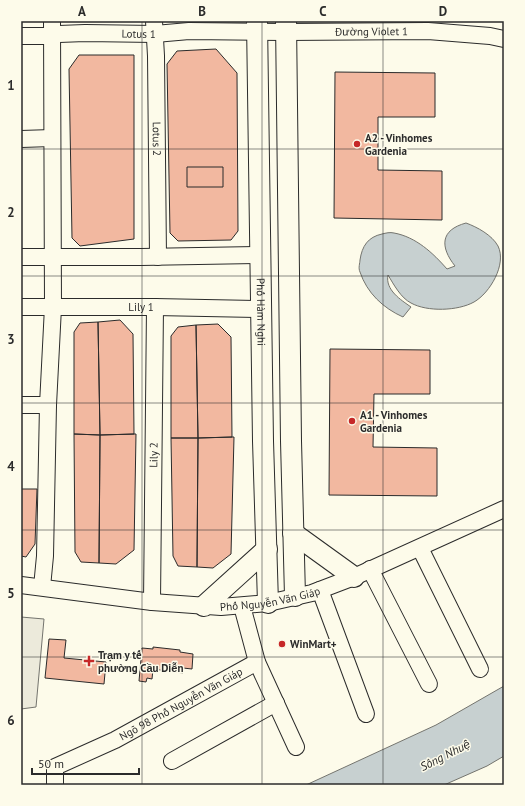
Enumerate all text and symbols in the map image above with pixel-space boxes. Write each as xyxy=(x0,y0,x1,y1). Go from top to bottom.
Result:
text: A xyxy=(78,3,86,20)
text: B xyxy=(198,3,206,20)
text: C xyxy=(319,3,327,20)
text: D xyxy=(439,3,447,20)
street label: Đường Violet 1 xyxy=(334,24,408,39)
street label: Lotus 1 xyxy=(121,27,156,41)
text: 1 xyxy=(7,77,15,94)
street label: Lotus 2 xyxy=(150,122,164,156)
place label: A2 - Vinhomes Gardenia xyxy=(365,131,433,158)
marker: A2 - Vinhomes Gardenia xyxy=(352,139,362,149)
text: 2 xyxy=(7,204,15,221)
street label: Phố Hàm Nghi xyxy=(254,278,269,346)
street label: Lily 1 xyxy=(128,300,154,314)
text: 3 xyxy=(7,331,15,348)
place label: A1 - Vinhomes Gardenia xyxy=(360,408,428,435)
marker: A1 - Vinhomes Gardenia xyxy=(347,416,357,426)
street label: Lily 2 xyxy=(146,442,161,468)
text: 4 xyxy=(7,458,15,475)
street label: Phố Nguyễn Văn Giáp xyxy=(219,584,322,614)
text: 5 xyxy=(7,585,15,602)
place label: WinMart+ xyxy=(290,637,337,651)
marker: WinMart+ xyxy=(277,639,287,649)
place label: Trạm y tế phường Cầu Diễn xyxy=(98,648,183,675)
marker: Trạm y tế phường Cầu Diễn xyxy=(83,655,95,667)
street label: Ngõ 98 Phố Nguyễn Văn Giáp xyxy=(117,664,245,743)
text: 6 xyxy=(7,712,15,729)
water label: Sông Nhuệ xyxy=(417,736,473,774)
scale bar xyxy=(32,750,139,776)
text: 50 m xyxy=(38,756,64,771)

